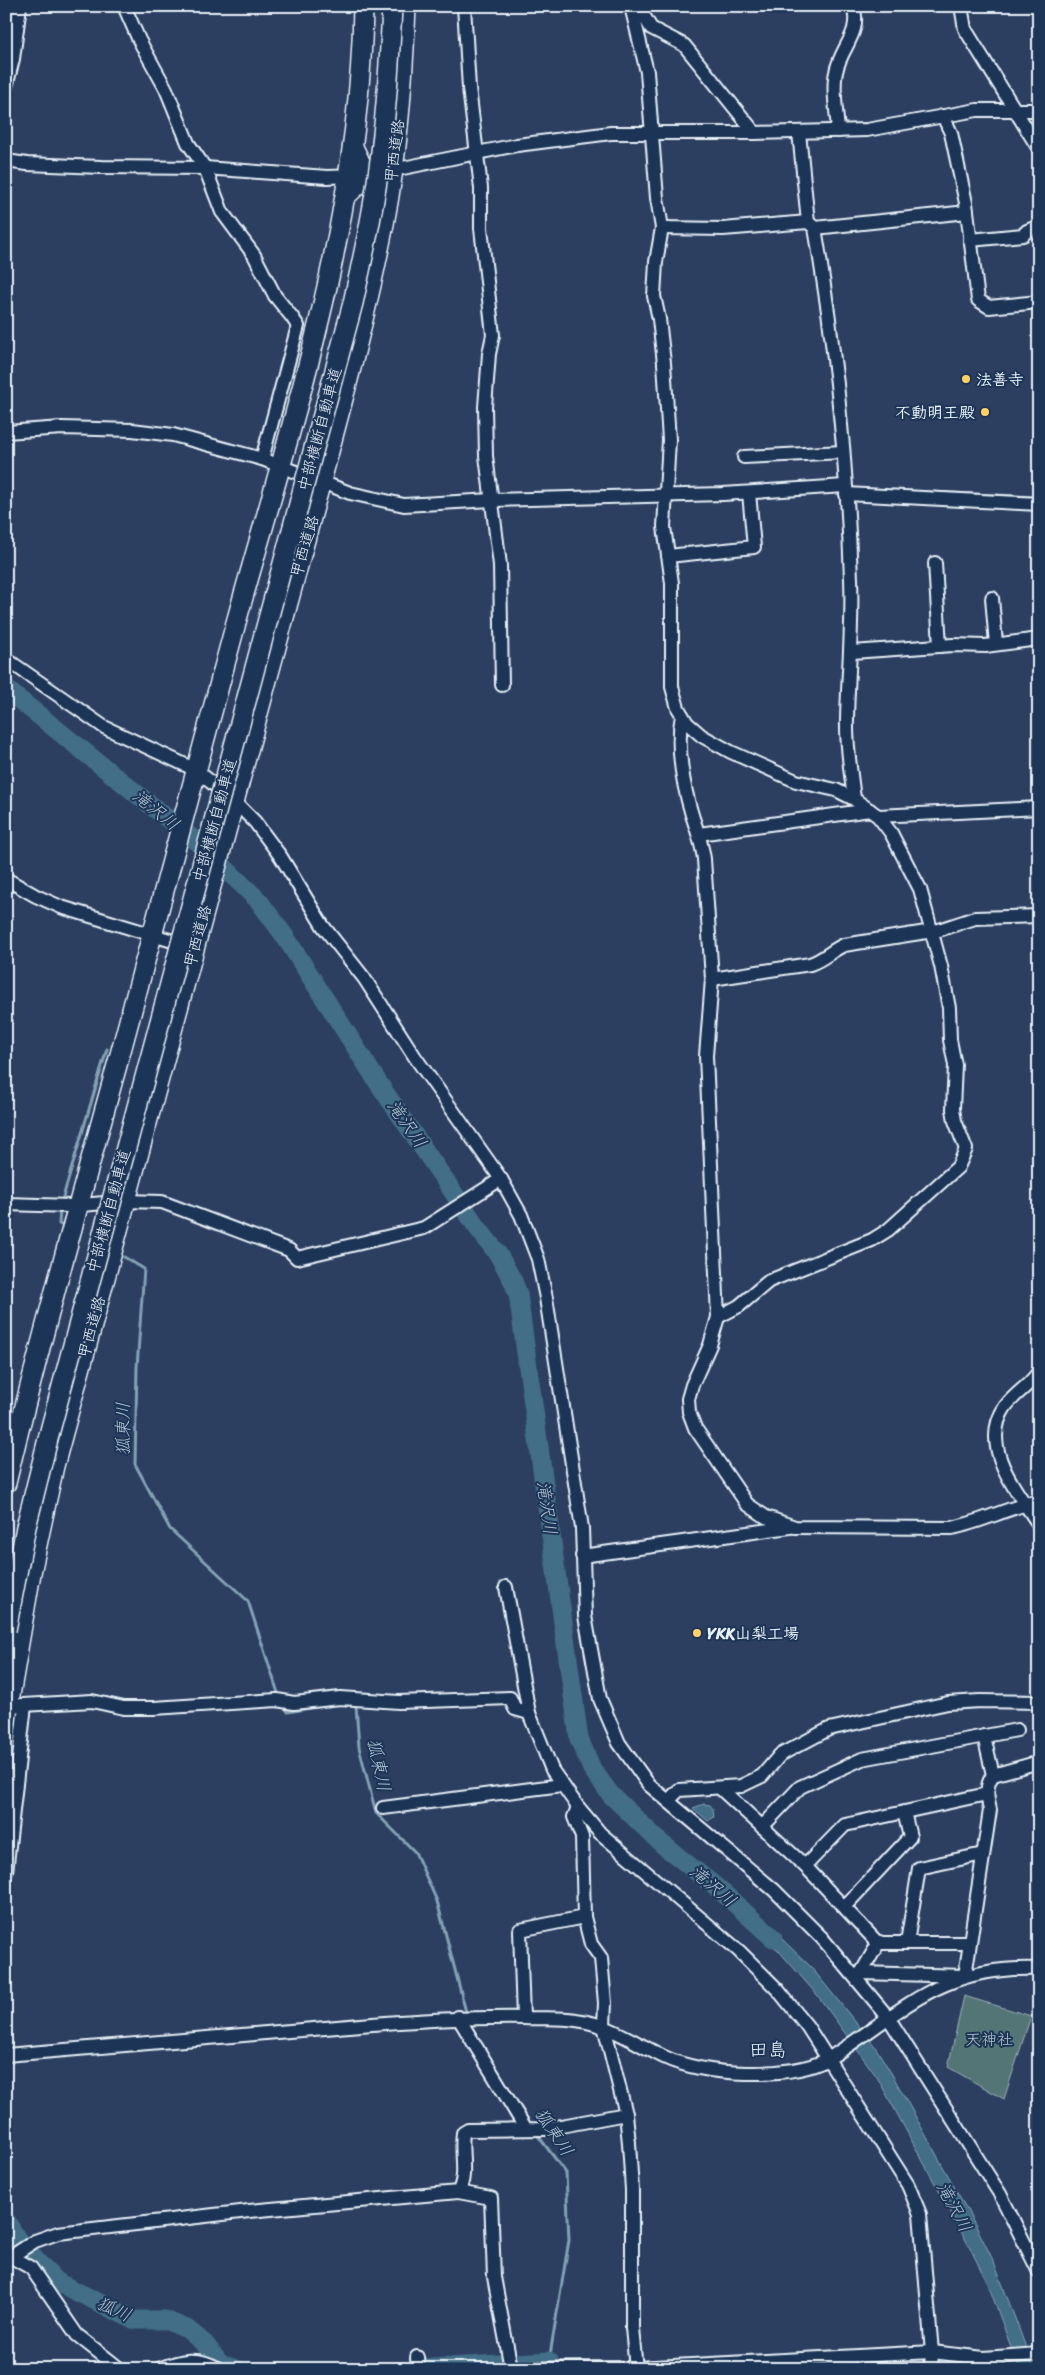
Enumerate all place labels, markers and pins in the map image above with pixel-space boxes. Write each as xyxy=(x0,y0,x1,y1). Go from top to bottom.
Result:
place label: 法善寺 xyxy=(976,365,1024,394)
marker: 法善寺 xyxy=(960,373,972,385)
place label: 不動明王殿 xyxy=(895,398,975,427)
marker: 不動明王殿 xyxy=(979,406,991,418)
place label: YKK山梨工場 xyxy=(707,1619,799,1648)
marker: YKK山梨工場 xyxy=(691,1627,703,1639)

